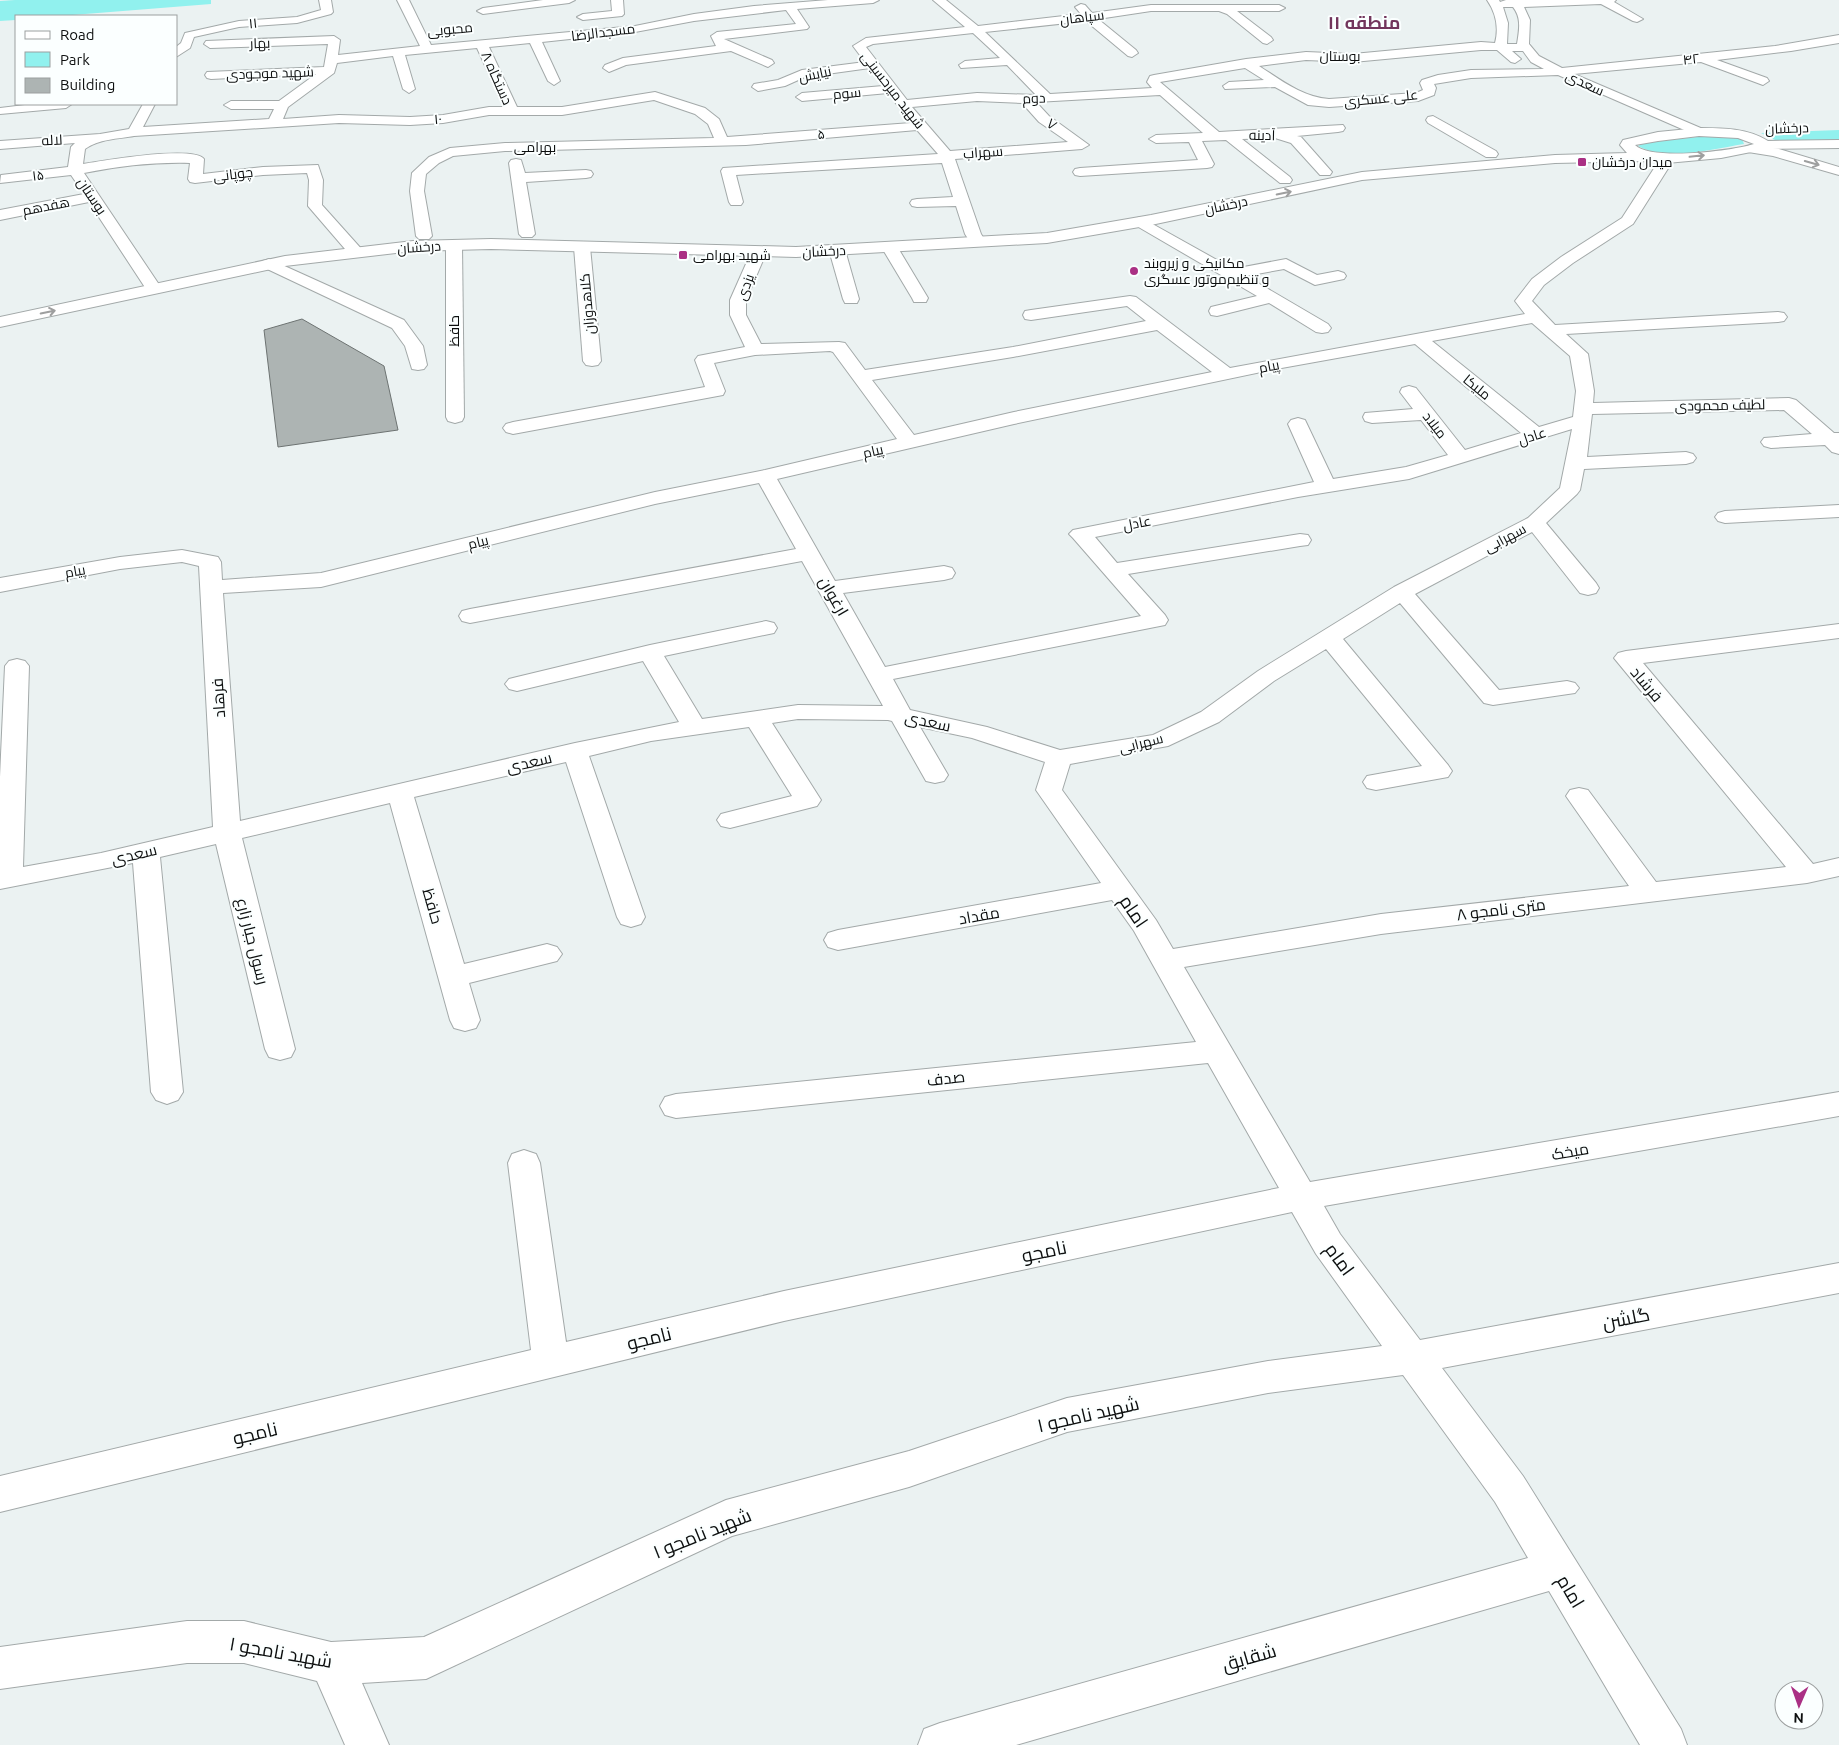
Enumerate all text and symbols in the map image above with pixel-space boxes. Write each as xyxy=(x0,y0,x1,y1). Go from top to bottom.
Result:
street label: سپاهان xyxy=(1059,6,1105,30)
district label: منطقه ۱۱ xyxy=(1328,12,1400,32)
legend xyxy=(15,15,178,105)
street label: ۱۱ xyxy=(248,15,258,31)
street label: محبوبی xyxy=(427,19,473,39)
street label: مسجدالرضا xyxy=(570,20,636,44)
text: Road xyxy=(60,26,95,43)
street label: بهار xyxy=(248,35,271,51)
street label: شهید میرحسینی xyxy=(858,48,928,132)
street label: بوستان xyxy=(1320,48,1360,64)
street label: ۸ دستگاه xyxy=(478,49,516,107)
street label: ۴۲ xyxy=(1682,50,1700,68)
text: Park xyxy=(60,51,90,68)
street label: شهید موجودی xyxy=(226,63,314,83)
street label: نیایش xyxy=(797,63,833,85)
street label: سعدی xyxy=(1563,67,1607,99)
text: Building xyxy=(60,76,115,93)
street label: سوم xyxy=(832,84,862,104)
street label: علی عسکری xyxy=(1343,86,1419,110)
street label: دوم xyxy=(1022,90,1046,108)
street label: ۱۰ xyxy=(433,111,443,127)
street label: ۷ xyxy=(1044,115,1060,133)
street label: درخشان xyxy=(1765,119,1809,137)
street label: ۵ xyxy=(816,126,826,142)
street label: آدینه xyxy=(1249,127,1276,143)
street label: لاله xyxy=(41,131,63,149)
street label: بهرامی xyxy=(514,139,556,155)
street label: سهراب xyxy=(963,143,1003,161)
one-way arrow xyxy=(1689,152,1705,161)
place label: میدان درخشان xyxy=(1592,154,1673,170)
marker: میدان درخشان xyxy=(1576,156,1588,168)
one-way arrow xyxy=(1804,158,1820,168)
street label: چوپانی xyxy=(212,164,254,186)
street label: ۱۵ xyxy=(31,166,45,184)
street label: بوستان xyxy=(74,175,110,217)
one-way arrow xyxy=(1276,187,1292,197)
street label: درخشان xyxy=(1203,193,1249,217)
street label: هفدهم xyxy=(21,194,71,220)
street label: درخشان xyxy=(397,237,441,257)
street label: درخشان xyxy=(802,242,846,260)
place label: شهید بهرامی xyxy=(693,247,771,263)
marker: شهید بهرامی xyxy=(677,249,689,261)
place label: مکانیکی و زیروبند و تنظیم‌موتور عسگری xyxy=(1144,255,1269,289)
marker: مکانیکی و زیروبند و تنظیم‌موتور عسگری xyxy=(1128,265,1140,277)
street label: یزدی xyxy=(733,271,757,303)
street label: کلاهدوزان xyxy=(576,273,598,335)
one-way arrow xyxy=(39,307,55,316)
street label: حافظ xyxy=(446,315,462,347)
street label: پیام xyxy=(1257,356,1281,378)
street label: ملیکا xyxy=(1460,371,1494,403)
street label: لطیف محمودی xyxy=(1675,396,1765,414)
street label: میلاد xyxy=(1420,409,1450,441)
street label: عادل xyxy=(1516,424,1548,449)
street label: پیام xyxy=(861,441,886,463)
street label: عادل xyxy=(1121,512,1153,535)
street label: سهرابی xyxy=(1481,520,1529,556)
street label: پیام xyxy=(466,532,491,554)
street label: پیام xyxy=(63,561,87,583)
street label: ارغوان xyxy=(814,573,852,620)
street label: فرشاد xyxy=(1626,663,1667,706)
street label: فرهاد xyxy=(208,677,229,718)
street label: سعدی xyxy=(903,707,953,737)
street label: سهرابی xyxy=(1117,730,1165,756)
street label: سعدی xyxy=(504,748,554,778)
street label: سعدی xyxy=(109,840,159,870)
street label: حافظ xyxy=(419,886,447,926)
street label: امام xyxy=(1113,890,1153,933)
street label: ۸ متری نامجو xyxy=(1455,895,1547,925)
street label: رسول جبار زارع xyxy=(231,896,272,987)
street label: مقداد xyxy=(957,903,1001,927)
street label: صدف xyxy=(926,1067,966,1089)
street label: میخک xyxy=(1550,1139,1590,1164)
street label: نامجو xyxy=(1020,1236,1069,1267)
street label: امام xyxy=(1318,1238,1359,1281)
street label: گلشن xyxy=(1600,1303,1652,1334)
street label: نامجو xyxy=(624,1322,674,1355)
street label: شهید نامجو ۱ xyxy=(1035,1392,1141,1437)
street label: نامجو xyxy=(230,1417,280,1450)
street label: شهید نامجو ۱ xyxy=(650,1503,755,1564)
street label: امام xyxy=(1550,1570,1589,1613)
street label: شهید نامجو ۱ xyxy=(228,1632,334,1673)
street label: شقایق xyxy=(1219,1639,1279,1677)
north arrow xyxy=(1774,1680,1824,1730)
text: N xyxy=(1793,1710,1804,1726)

